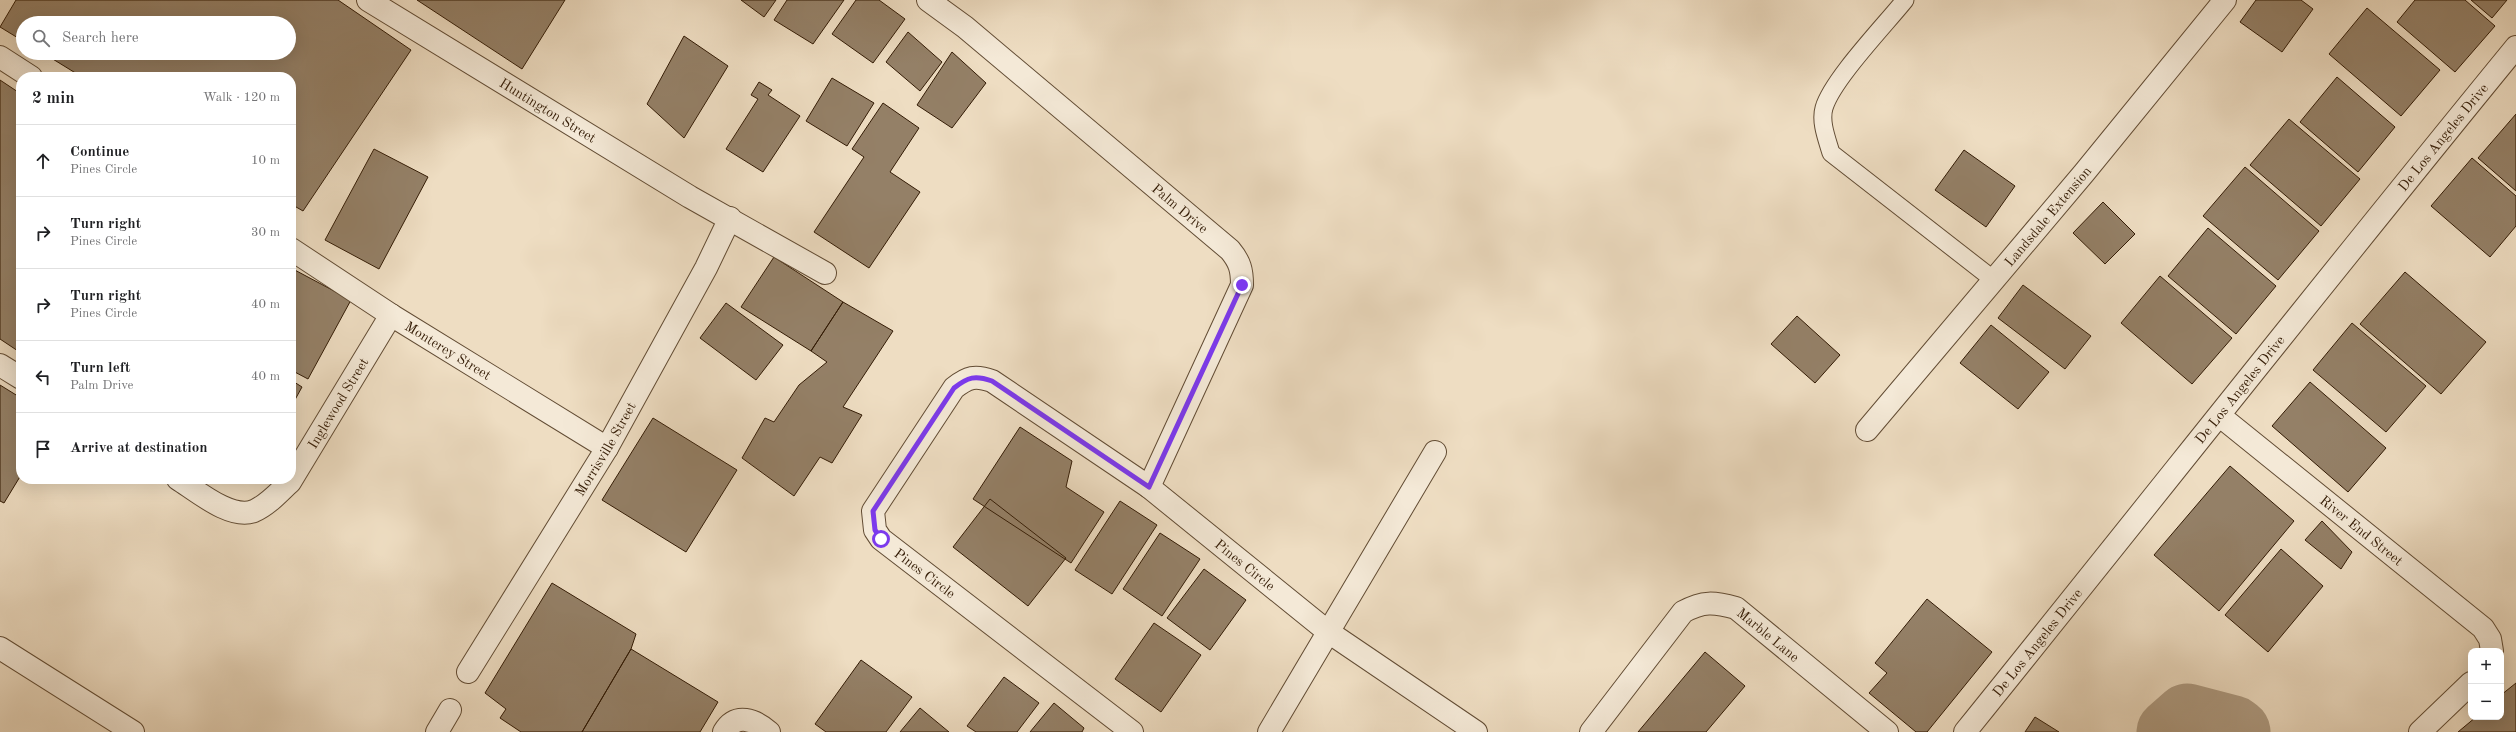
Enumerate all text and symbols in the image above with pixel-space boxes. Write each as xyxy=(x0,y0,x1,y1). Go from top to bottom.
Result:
search box xyxy=(16,16,296,60)
icon: search xyxy=(30,27,52,49)
text: Search here xyxy=(62,31,139,46)
street label: Huntington Street xyxy=(497,76,598,146)
street label: De Los Angeles Drive xyxy=(2396,81,2491,194)
text: 2 min xyxy=(32,90,75,107)
text: Walk · 120 m xyxy=(203,91,280,104)
text: Continue xyxy=(70,145,129,160)
icon: ahead xyxy=(32,150,54,172)
text: 10 m xyxy=(251,154,280,167)
text: Pines Circle xyxy=(70,163,137,176)
street label: Landsdale Extension xyxy=(2002,164,2095,269)
street label: Palm Drive xyxy=(1149,181,1210,236)
text: Turn right xyxy=(70,217,141,232)
icon: right xyxy=(32,222,54,244)
text: 30 m xyxy=(251,226,280,239)
text: Pines Circle xyxy=(70,235,137,248)
route end xyxy=(1233,276,1251,294)
text: Turn right xyxy=(70,289,141,304)
icon: right xyxy=(32,294,54,316)
text: 40 m xyxy=(251,298,280,311)
text: Pines Circle xyxy=(70,307,137,320)
street label: Monterey Street xyxy=(402,319,493,383)
street label: De Los Angeles Drive xyxy=(2193,333,2288,447)
street label: Inglewood Street xyxy=(306,356,371,451)
text: Turn left xyxy=(70,361,130,376)
icon: left xyxy=(32,366,54,388)
text: 40 m xyxy=(251,370,280,383)
text: Palm Drive xyxy=(70,379,133,392)
street label: Morrisville Street xyxy=(573,400,639,499)
icon: arrive xyxy=(32,438,54,460)
text: Arrive at destination xyxy=(70,441,208,456)
street label: River End Street xyxy=(2317,493,2405,569)
route start xyxy=(872,530,890,548)
street label: Pines Circle xyxy=(1212,537,1277,594)
street label: Pines Circle xyxy=(891,546,958,601)
street label: De Los Angeles Drive xyxy=(1991,586,2085,700)
street label: Marble Lane xyxy=(1734,606,1801,665)
map controls xyxy=(2468,648,2504,720)
button: + xyxy=(2468,648,2504,684)
button: − xyxy=(2468,684,2504,720)

